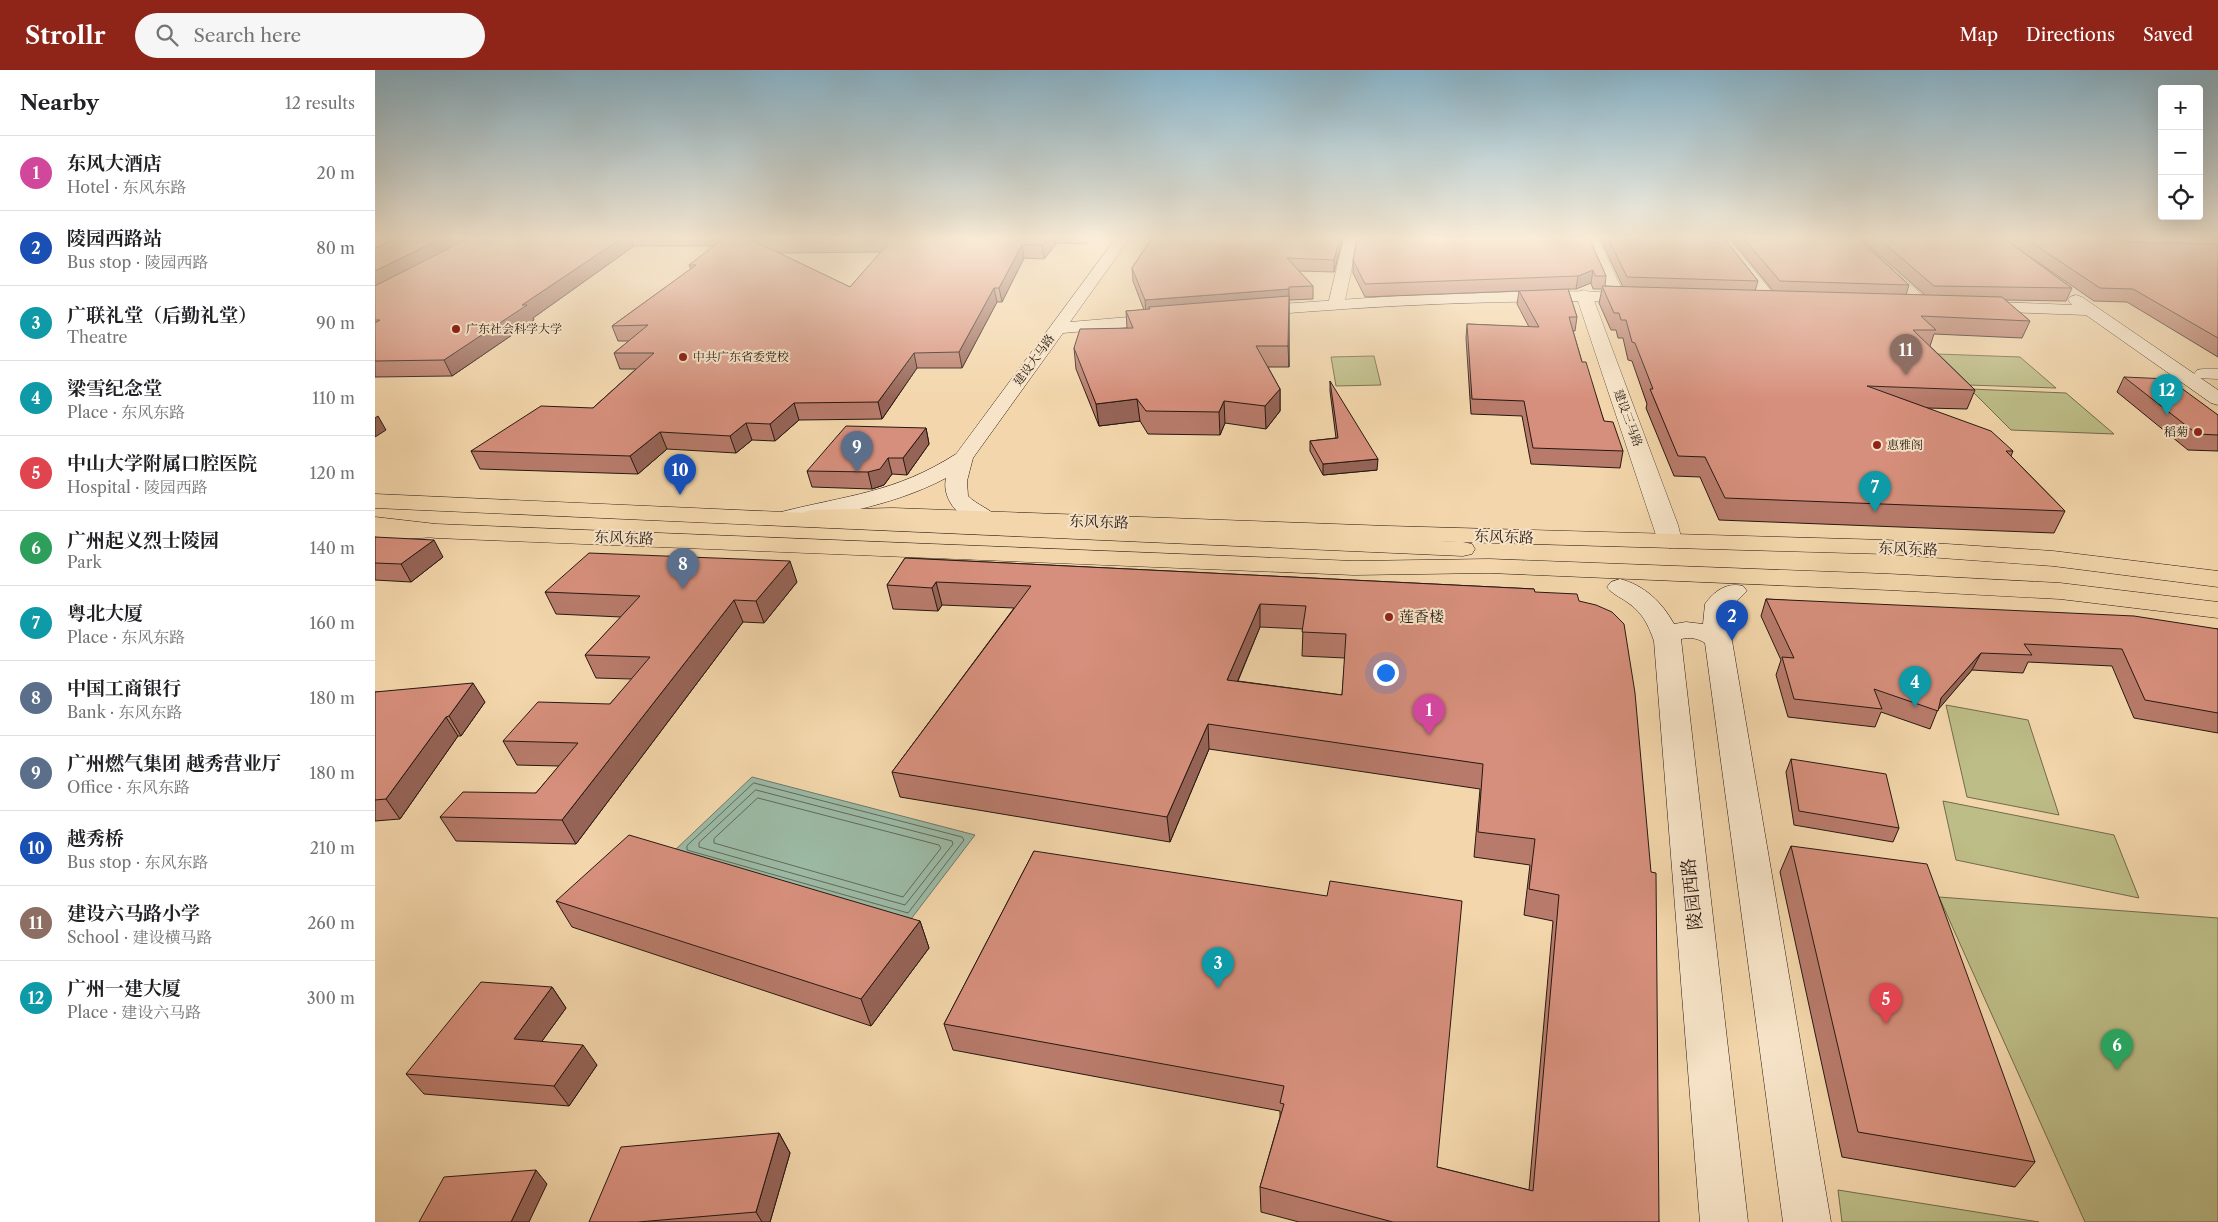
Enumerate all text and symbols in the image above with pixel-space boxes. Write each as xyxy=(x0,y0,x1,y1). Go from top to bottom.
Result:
search box xyxy=(135,13,485,58)
text: Strollr xyxy=(25,21,105,50)
icon: search xyxy=(153,21,181,49)
text: Search here xyxy=(193,24,301,47)
text: Map xyxy=(1959,24,1998,46)
text: Directions xyxy=(2026,24,2115,46)
text: Saved xyxy=(2143,24,2193,46)
map controls xyxy=(2158,85,2203,220)
button: + xyxy=(2158,85,2203,130)
text: Nearby xyxy=(20,90,99,115)
text: 12 results xyxy=(285,93,355,113)
button: − xyxy=(2158,130,2203,175)
text: 东风大酒店 xyxy=(67,152,162,175)
text: 1 xyxy=(32,163,40,183)
text: 20 m xyxy=(316,163,355,183)
button: locate xyxy=(2158,175,2203,220)
text: Hotel · 东风东路 xyxy=(67,177,187,197)
text: 陵园西路站 xyxy=(67,227,162,250)
text: 2 xyxy=(31,238,41,258)
text: 80 m xyxy=(316,238,355,258)
text: Bus stop · 陵园西路 xyxy=(67,252,209,272)
text: 广联礼堂（后勤礼堂） xyxy=(67,304,257,327)
text: 3 xyxy=(31,313,41,333)
text: 90 m xyxy=(316,313,355,333)
place label: 广东社会科学大学 xyxy=(466,321,562,336)
marker: 广东社会科学大学 xyxy=(450,323,462,335)
text: Theatre xyxy=(67,327,128,347)
street label: 建设大马路 xyxy=(1010,331,1057,388)
pin: 11 xyxy=(1890,334,1922,375)
place label: 中共广东省委党校 xyxy=(693,349,789,364)
marker: 中共广东省委党校 xyxy=(677,351,689,363)
pin: 12 xyxy=(2151,374,2183,415)
text: 梁雪纪念堂 xyxy=(67,377,162,400)
street label: 建设三马路 xyxy=(1611,387,1646,449)
text: 4 xyxy=(31,388,41,408)
text: 110 m xyxy=(312,388,355,408)
text: Place · 东风东路 xyxy=(67,402,185,422)
place label: 稻菊 xyxy=(2164,424,2188,439)
marker: 稻菊 xyxy=(2192,426,2204,438)
pin: 9 xyxy=(841,431,873,472)
place label: 惠雅阁 xyxy=(1887,437,1923,452)
marker: 惠雅阁 xyxy=(1871,439,1883,451)
text: 中山大学附属口腔医院 xyxy=(67,452,257,475)
pin: 10 xyxy=(664,454,696,495)
text: 5 xyxy=(32,463,40,483)
text: 120 m xyxy=(310,463,355,483)
pin: 7 xyxy=(1859,471,1891,512)
text: Hospital · 陵园西路 xyxy=(67,477,208,497)
street label: 东风东路 xyxy=(1069,511,1129,532)
street label: 东风东路 xyxy=(1474,526,1534,547)
street label: 东风东路 xyxy=(594,527,654,548)
text: 广州起义烈士陵园 xyxy=(67,529,219,552)
text: 6 xyxy=(31,538,41,558)
text: 140 m xyxy=(310,538,355,558)
street label: 东风东路 xyxy=(1878,538,1938,559)
pin: 8 xyxy=(667,548,699,589)
text: Park xyxy=(67,552,102,572)
pin: 2 xyxy=(1716,600,1748,641)
text: 粤北大厦 xyxy=(67,602,143,625)
place label: 莲香楼 xyxy=(1399,607,1444,626)
marker: 莲香楼 xyxy=(1383,611,1395,623)
text: 7 xyxy=(32,613,40,633)
text: 160 m xyxy=(310,613,355,633)
text: Place · 东风东路 xyxy=(67,627,185,647)
your location xyxy=(1373,660,1399,686)
pin: 4 xyxy=(1899,666,1931,707)
text: 中国工商银行 xyxy=(67,677,181,700)
text: 8 xyxy=(31,688,41,708)
text: 180 m xyxy=(309,688,355,708)
pin: 1 xyxy=(1413,694,1445,735)
text: Bank · 东风东路 xyxy=(67,702,183,722)
text: 广州燃气集团 越秀营业厅 xyxy=(67,752,281,775)
text: 9 xyxy=(31,763,41,783)
text: 180 m xyxy=(309,763,355,783)
text: Office · 东风东路 xyxy=(67,777,190,797)
text: 越秀桥 xyxy=(67,827,124,850)
text: 10 xyxy=(27,838,45,858)
text: 210 m xyxy=(310,838,355,858)
text: Bus stop · 东风东路 xyxy=(67,852,209,872)
street label: 陵园西路 xyxy=(1677,857,1707,931)
text: 建设六马路小学 xyxy=(67,902,200,925)
text: 11 xyxy=(29,913,43,933)
text: 260 m xyxy=(307,913,355,933)
text: School · 建设横马路 xyxy=(67,927,212,947)
pin: 3 xyxy=(1202,947,1234,988)
text: 广州一建大厦 xyxy=(67,977,181,1000)
pin: 5 xyxy=(1870,983,1902,1024)
text: 12 xyxy=(28,988,44,1008)
text: 300 m xyxy=(307,988,355,1008)
text: Place · 建设六马路 xyxy=(67,1002,201,1022)
pin: 6 xyxy=(2101,1029,2133,1070)

